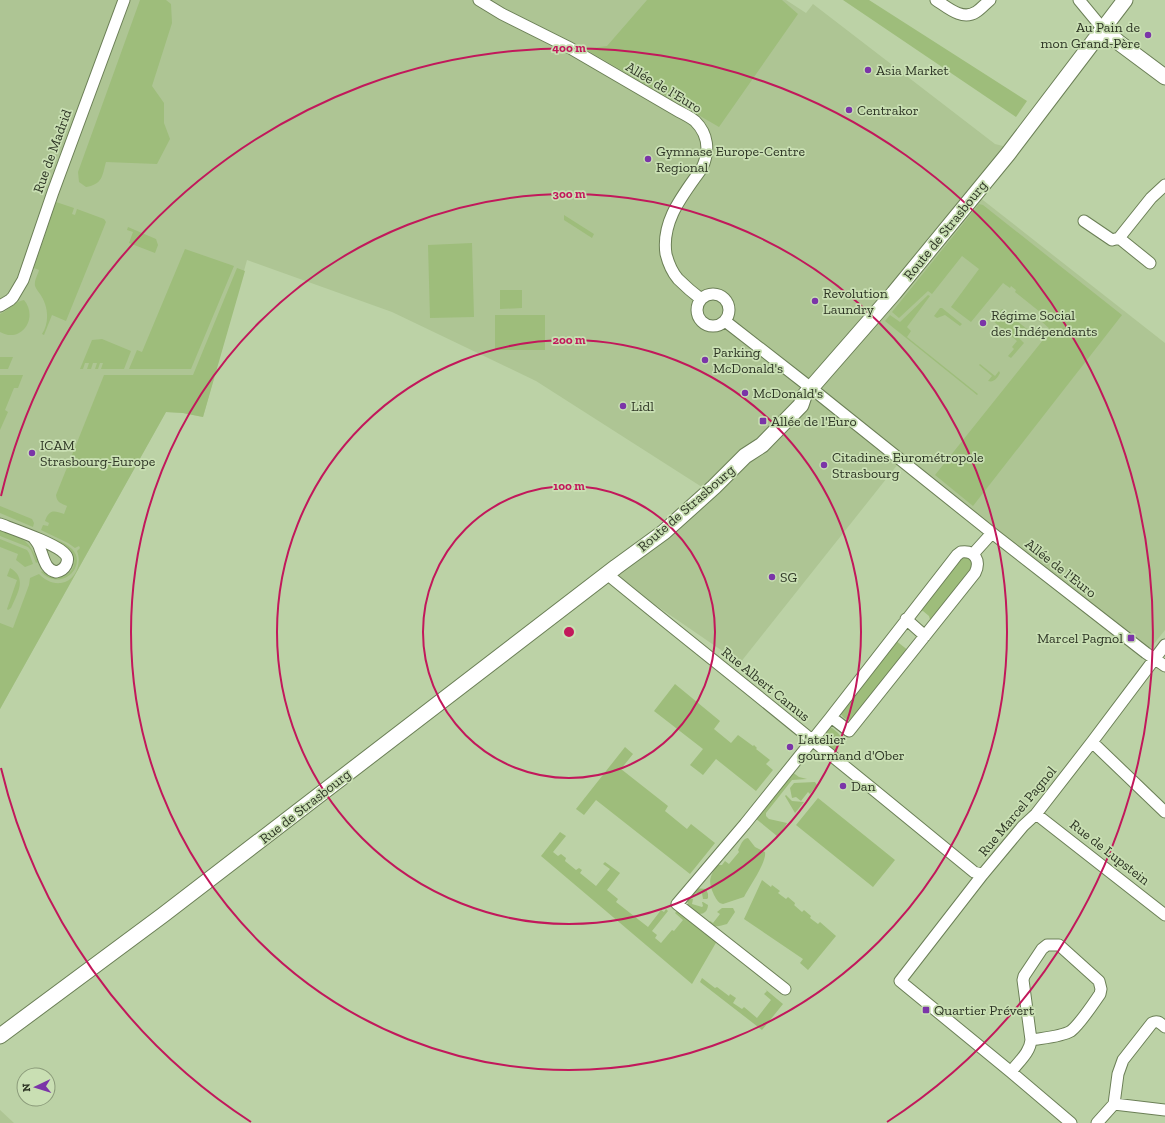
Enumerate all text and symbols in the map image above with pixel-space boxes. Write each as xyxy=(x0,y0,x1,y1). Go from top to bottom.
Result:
place label: Au Pain de mon Grand-Père xyxy=(1040,19,1140,52)
marker: Au Pain de mon Grand-Père xyxy=(1143,30,1153,40)
text: 400 m xyxy=(552,41,586,55)
street label: Allée de l'Euro xyxy=(623,58,705,117)
place label: Asia Market xyxy=(876,62,949,79)
marker: Asia Market xyxy=(863,65,873,75)
place label: Centrakor xyxy=(857,102,919,119)
marker: Centrakor xyxy=(844,105,854,115)
street label: Rue de Madrid xyxy=(29,107,76,195)
place label: Gymnase Europe-Centre Regional xyxy=(656,143,806,176)
marker: Gymnase Europe-Centre Regional xyxy=(643,154,653,164)
street label: Route de Strasbourg xyxy=(900,177,991,284)
text: 300 m xyxy=(553,187,586,201)
place label: Revolution Laundry xyxy=(823,285,888,318)
marker: Revolution Laundry xyxy=(810,296,820,306)
place label: Régime Social des Indépendants xyxy=(991,307,1097,340)
marker: Régime Social des Indépendants xyxy=(978,318,988,328)
text: 200 m xyxy=(552,333,586,347)
place label: Parking McDonald's xyxy=(713,344,783,377)
marker: Parking McDonald's xyxy=(700,355,710,365)
place label: McDonald's xyxy=(753,385,823,402)
marker: McDonald's xyxy=(740,388,750,398)
place label: Lidl xyxy=(631,398,654,415)
marker: Lidl xyxy=(618,401,628,411)
place label: Allée de l'Euro xyxy=(771,413,857,430)
marker: Allée de l'Euro xyxy=(758,416,768,426)
place label: ICAM Strasbourg-Europe xyxy=(40,437,156,470)
marker: ICAM Strasbourg-Europe xyxy=(27,448,37,458)
place label: Citadines Eurométropole Strasbourg xyxy=(832,449,984,482)
marker: Citadines Eurométropole Strasbourg xyxy=(819,460,829,470)
street label: Route de Strasbourg xyxy=(634,461,739,555)
text: 100 m xyxy=(553,479,585,493)
street label: Allée de l'Euro xyxy=(1022,535,1100,601)
place label: SG xyxy=(780,569,797,586)
marker: SG xyxy=(767,572,777,582)
centre of rings xyxy=(562,625,576,639)
place label: Marcel Pagnol xyxy=(1037,630,1123,647)
marker: Marcel Pagnol xyxy=(1126,633,1136,643)
street label: Rue Albert Camus xyxy=(718,644,813,725)
place label: L'atelier gourmand d'Ober xyxy=(798,731,905,764)
marker: L'atelier gourmand d'Ober xyxy=(785,742,795,752)
street label: Rue Marcel Pagnol xyxy=(975,763,1060,860)
street label: Rue de Strasbourg xyxy=(256,765,355,847)
place label: Dan xyxy=(851,778,876,795)
marker: Dan xyxy=(838,781,848,791)
street label: Rue de Lupstein xyxy=(1066,816,1153,889)
place label: Quartier Prévert xyxy=(934,1002,1035,1019)
marker: Quartier Prévert xyxy=(921,1005,931,1015)
north arrow xyxy=(16,1067,56,1107)
text: N xyxy=(20,1082,33,1092)

